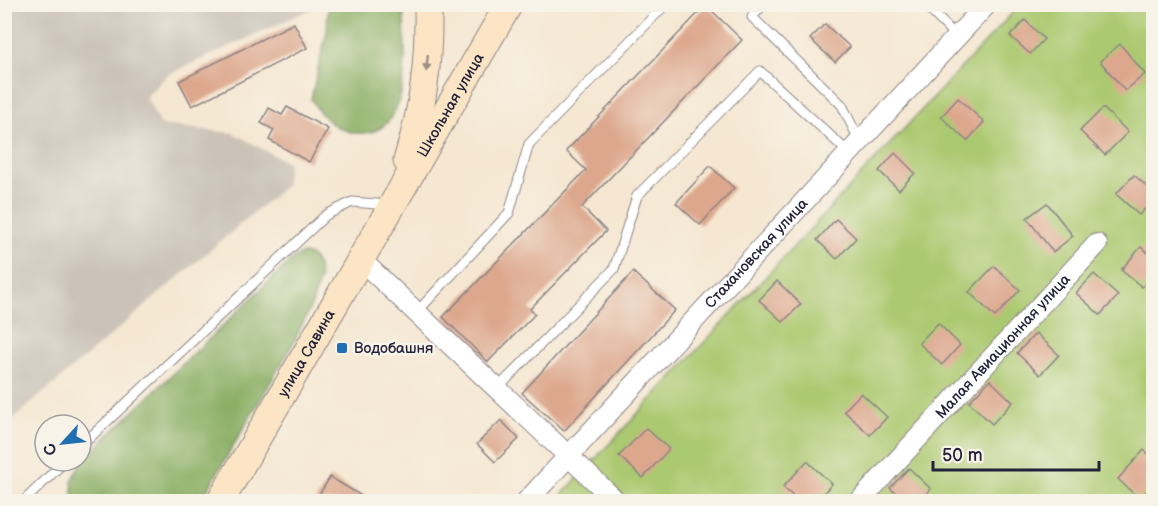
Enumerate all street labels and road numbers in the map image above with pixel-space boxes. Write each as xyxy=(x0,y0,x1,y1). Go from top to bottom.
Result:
street label: Школьная улица xyxy=(413,50,489,161)
street label: Стахановская улица xyxy=(701,194,812,313)
street label: Малая Авиационная улица xyxy=(932,270,1075,423)
street label: улица Савина xyxy=(274,306,340,401)

